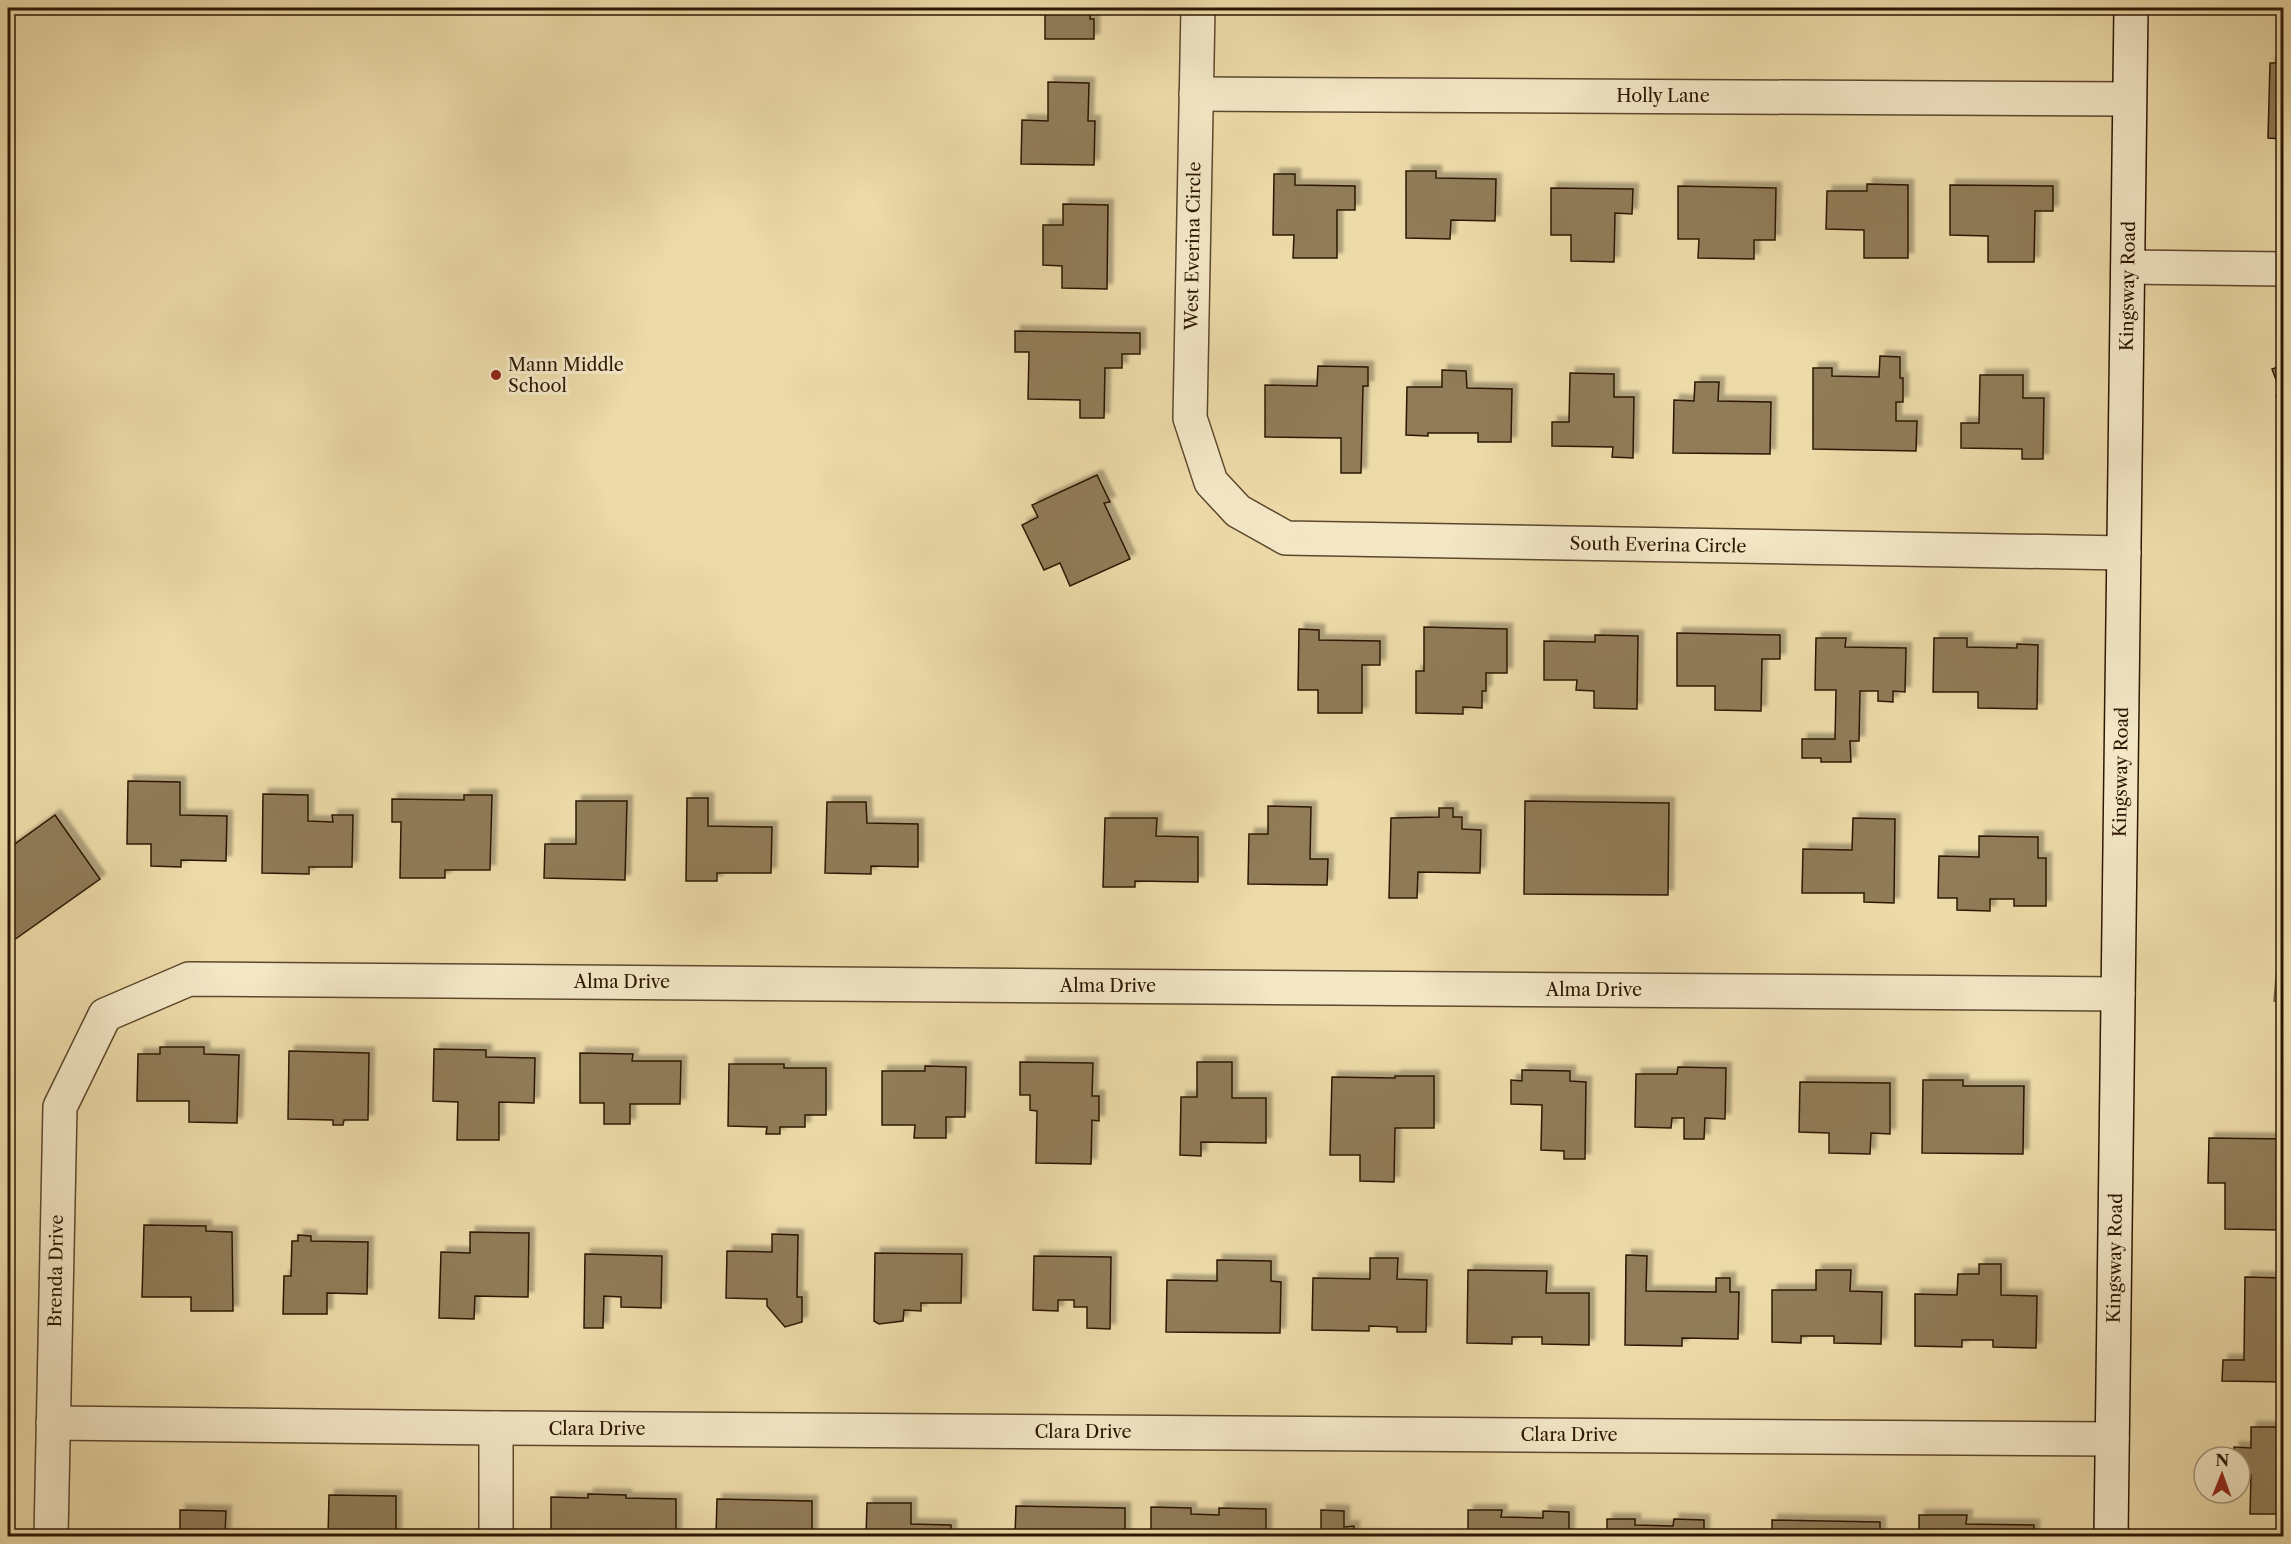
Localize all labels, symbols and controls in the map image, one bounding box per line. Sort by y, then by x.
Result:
street label: Holly Lane [1616,85,1710,107]
street label: West Everina Circle [1181,161,1205,332]
street label: Kingsway Road [2116,221,2140,351]
place label: Mann Middle School [508,354,624,397]
marker: Mann Middle School [489,368,503,382]
street label: South Everina Circle [1569,532,1747,558]
street label: Kingsway Road [2109,707,2133,837]
street label: Alma Drive [573,971,670,993]
street label: Alma Drive [1059,975,1156,997]
street label: Alma Drive [1545,979,1642,1001]
street label: Kingsway Road [2103,1193,2127,1323]
street label: Brenda Drive [44,1214,68,1328]
street label: Clara Drive [548,1418,646,1440]
street label: Clara Drive [1034,1421,1132,1443]
street label: Clara Drive [1520,1424,1618,1446]
north arrow [2192,1445,2252,1505]
text: N [2215,1450,2229,1470]

